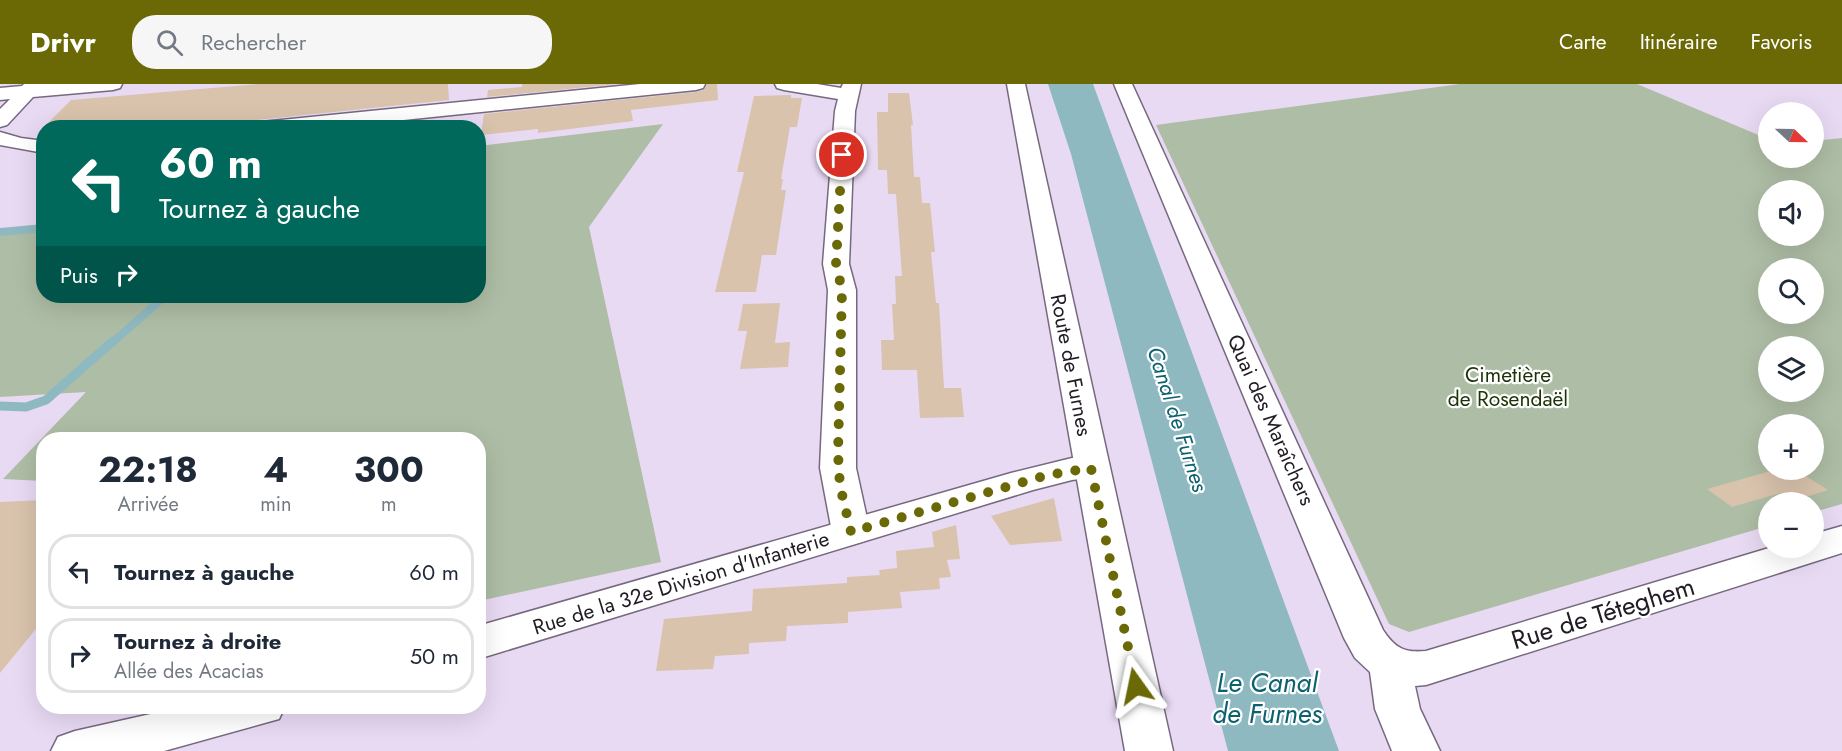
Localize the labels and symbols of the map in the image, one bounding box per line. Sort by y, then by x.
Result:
north arrow [1758,102,1824,168]
pin [816,129,867,180]
street label: Route de Furnes [1043,291,1099,439]
street label: Quai des Maraîchers [1220,330,1322,510]
water label: Canal de Furnes [1139,342,1217,496]
park label: Cimetière de Rosendaël [1448,360,1568,414]
street label: Rue de la 32e Division d'Infanterie [529,524,833,642]
street label: Rue de Téteghem [1507,567,1699,659]
position arrow [1104,654,1168,718]
water label: Le Canal de Furnes [1212,663,1322,733]

